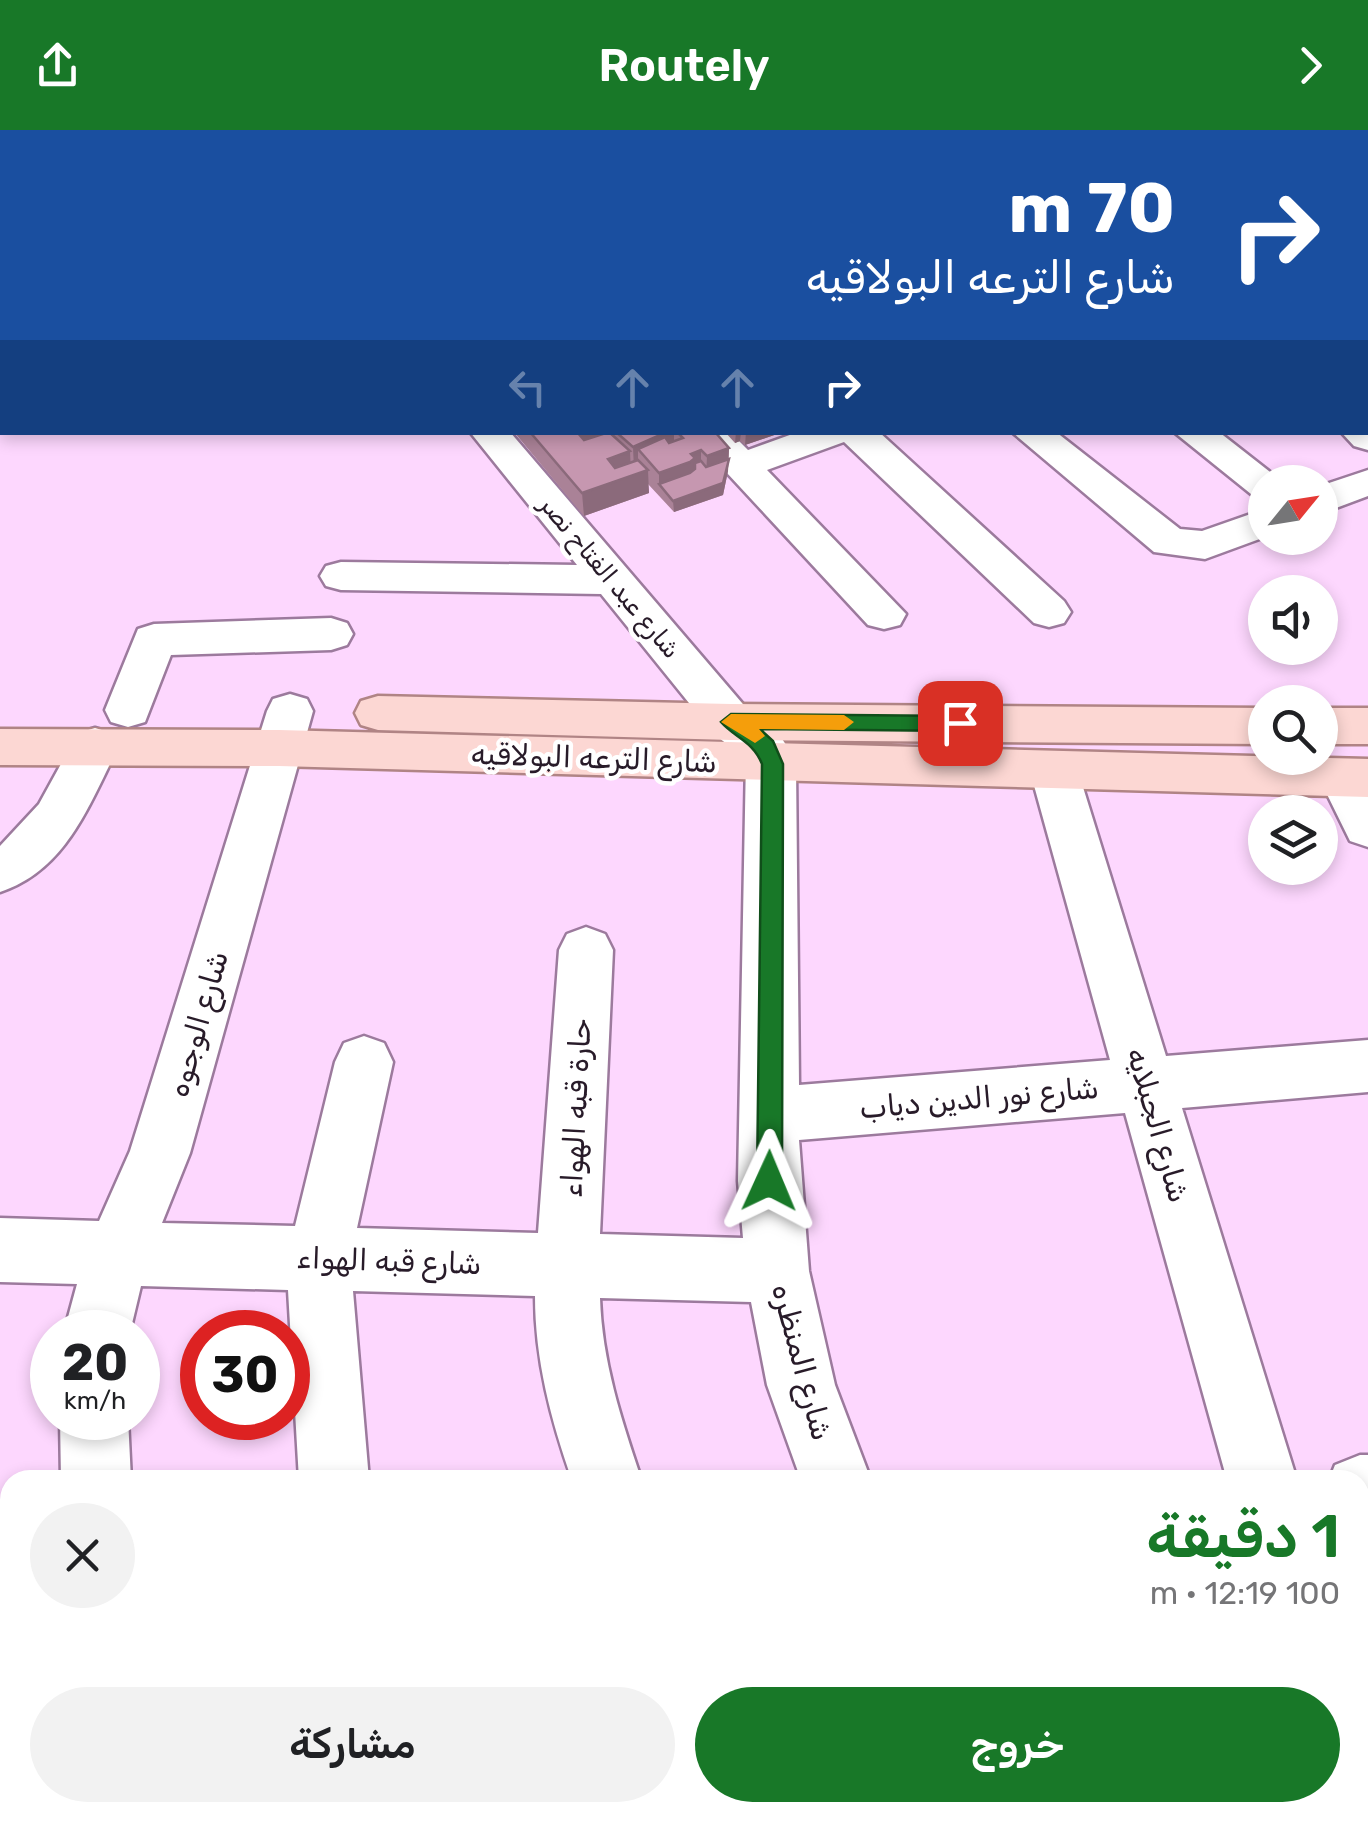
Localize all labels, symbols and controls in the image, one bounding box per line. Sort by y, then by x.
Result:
icon: share [30,38,85,93]
icon: forward [1283,38,1338,93]
text: Routely [598,39,770,92]
text: 70 m [1008,167,1175,250]
icon: right [1210,170,1340,300]
text: شارع الترعه البولاقيه [806,251,1175,304]
icon: left [500,360,555,415]
icon: ahead [605,360,660,415]
icon: ahead [710,360,765,415]
icon: right [815,360,870,415]
north arrow [1248,465,1338,555]
map controls [1248,465,1338,885]
street label: شارع عبد الفتاح نصر [530,488,686,666]
button: sound [1248,575,1338,665]
pin [918,681,1003,766]
button: search [1248,685,1338,775]
icon: arrive [933,696,988,751]
street label: شارع الترعه البولاقيه [470,736,718,782]
button: layers [1248,795,1338,885]
street label: شارع الوجوه [160,947,238,1102]
street label: حارة قبه الهواء [553,1017,599,1199]
street label: شارع الجبلايه [1117,1043,1197,1207]
street label: شارع نور الدين دياب [858,1070,1100,1128]
position arrow [717,1129,821,1233]
street label: شارع قبه الهواء [296,1240,482,1284]
street label: شارع المنظره [762,1280,840,1445]
speed limit sign: 30 [180,1310,310,1440]
text: 20 [62,1333,128,1393]
text: km/h [64,1386,126,1415]
text: 1 دقيقة [1146,1501,1340,1572]
button: close [30,1503,135,1608]
text: 100 m · 12:19 [1150,1574,1340,1612]
button: مشاركة [30,1687,675,1802]
button: خروج [695,1687,1340,1802]

